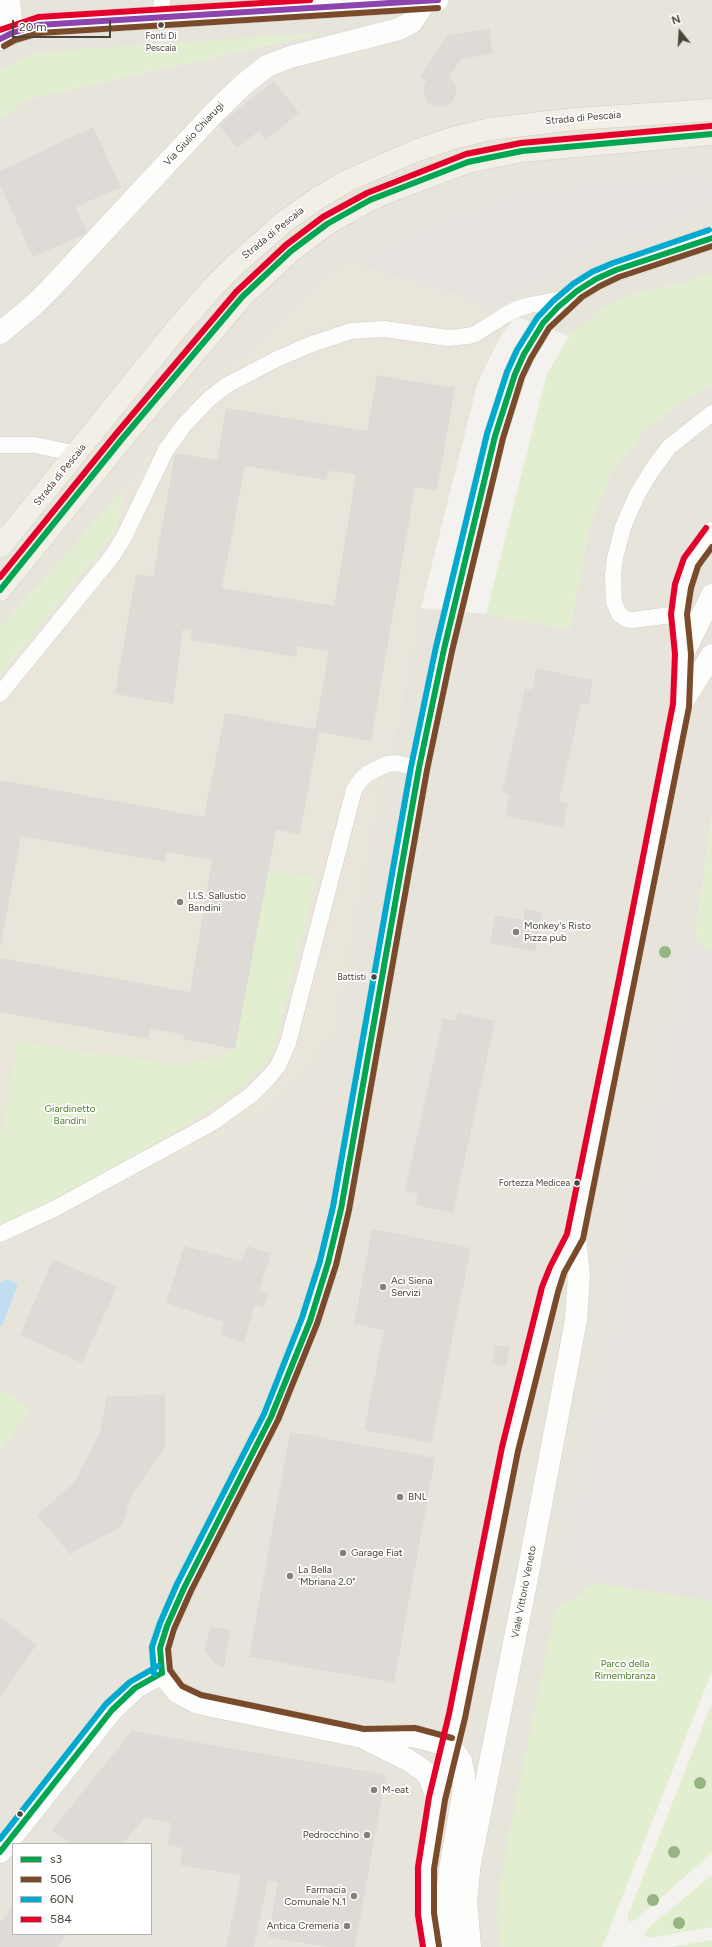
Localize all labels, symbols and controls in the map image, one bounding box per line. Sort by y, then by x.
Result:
scale bar [14,12,113,38]
north arrow [660,12,700,52]
text: N [670,13,682,28]
text: 20 m [19,20,47,34]
marker: Fonti Di Pescaia [156,20,166,30]
place label: Fonti Di Pescaia [145,31,177,52]
street label: Via Giulio Chiarugi [161,100,227,168]
street label: Strada di Pescaia [545,109,621,127]
street label: Strada di Pescaia [240,204,306,262]
street label: Strada di Pescaia [31,442,89,508]
place label: I.I.S. Sallustio Bandini [188,890,246,914]
marker: I.I.S. Sallustio Bandini [175,897,185,907]
place label: Monkey's Risto Pizza pub [524,920,591,944]
marker: Monkey's Risto Pizza pub [511,927,521,937]
place label: Battisti [337,972,366,982]
marker: Battisti [369,972,379,982]
park label: Giardinetto Bandini [45,1103,95,1126]
place label: Fortezza Medicea [499,1178,570,1188]
marker: Fortezza Medicea [572,1178,582,1188]
place label: Aci Siena Servizi [391,1275,433,1298]
marker: Aci Siena Servizi [378,1282,388,1292]
place label: BNL [408,1491,427,1503]
marker: BNL [395,1492,405,1502]
street label: Viale Vittorio Veneto [509,1545,539,1639]
place label: Garage Fiat [351,1547,403,1559]
marker: Garage Fiat [338,1548,348,1558]
place label: La Bella 'Mbriana 2.0" [298,1564,356,1588]
marker: La Bella 'Mbriana 2.0" [285,1571,295,1581]
park label: Parco della Rimembranza [595,1658,655,1682]
place label: M-eat [382,1784,409,1796]
marker: M-eat [369,1785,379,1795]
unlabelled marker [15,1809,25,1819]
place label: Pedrocchino [303,1829,359,1841]
marker: Pedrocchino [362,1830,372,1840]
legend [12,1843,152,1935]
text: s3 [50,1852,62,1866]
text: 506 [50,1872,71,1886]
place label: Farmacia Comunale N.1 [284,1884,346,1908]
marker: Farmacia Comunale N.1 [349,1891,359,1901]
text: 60N [50,1892,74,1906]
text: 584 [50,1912,72,1926]
place label: Antica Cremeria [267,1920,339,1932]
marker: Antica Cremeria [342,1921,352,1931]

